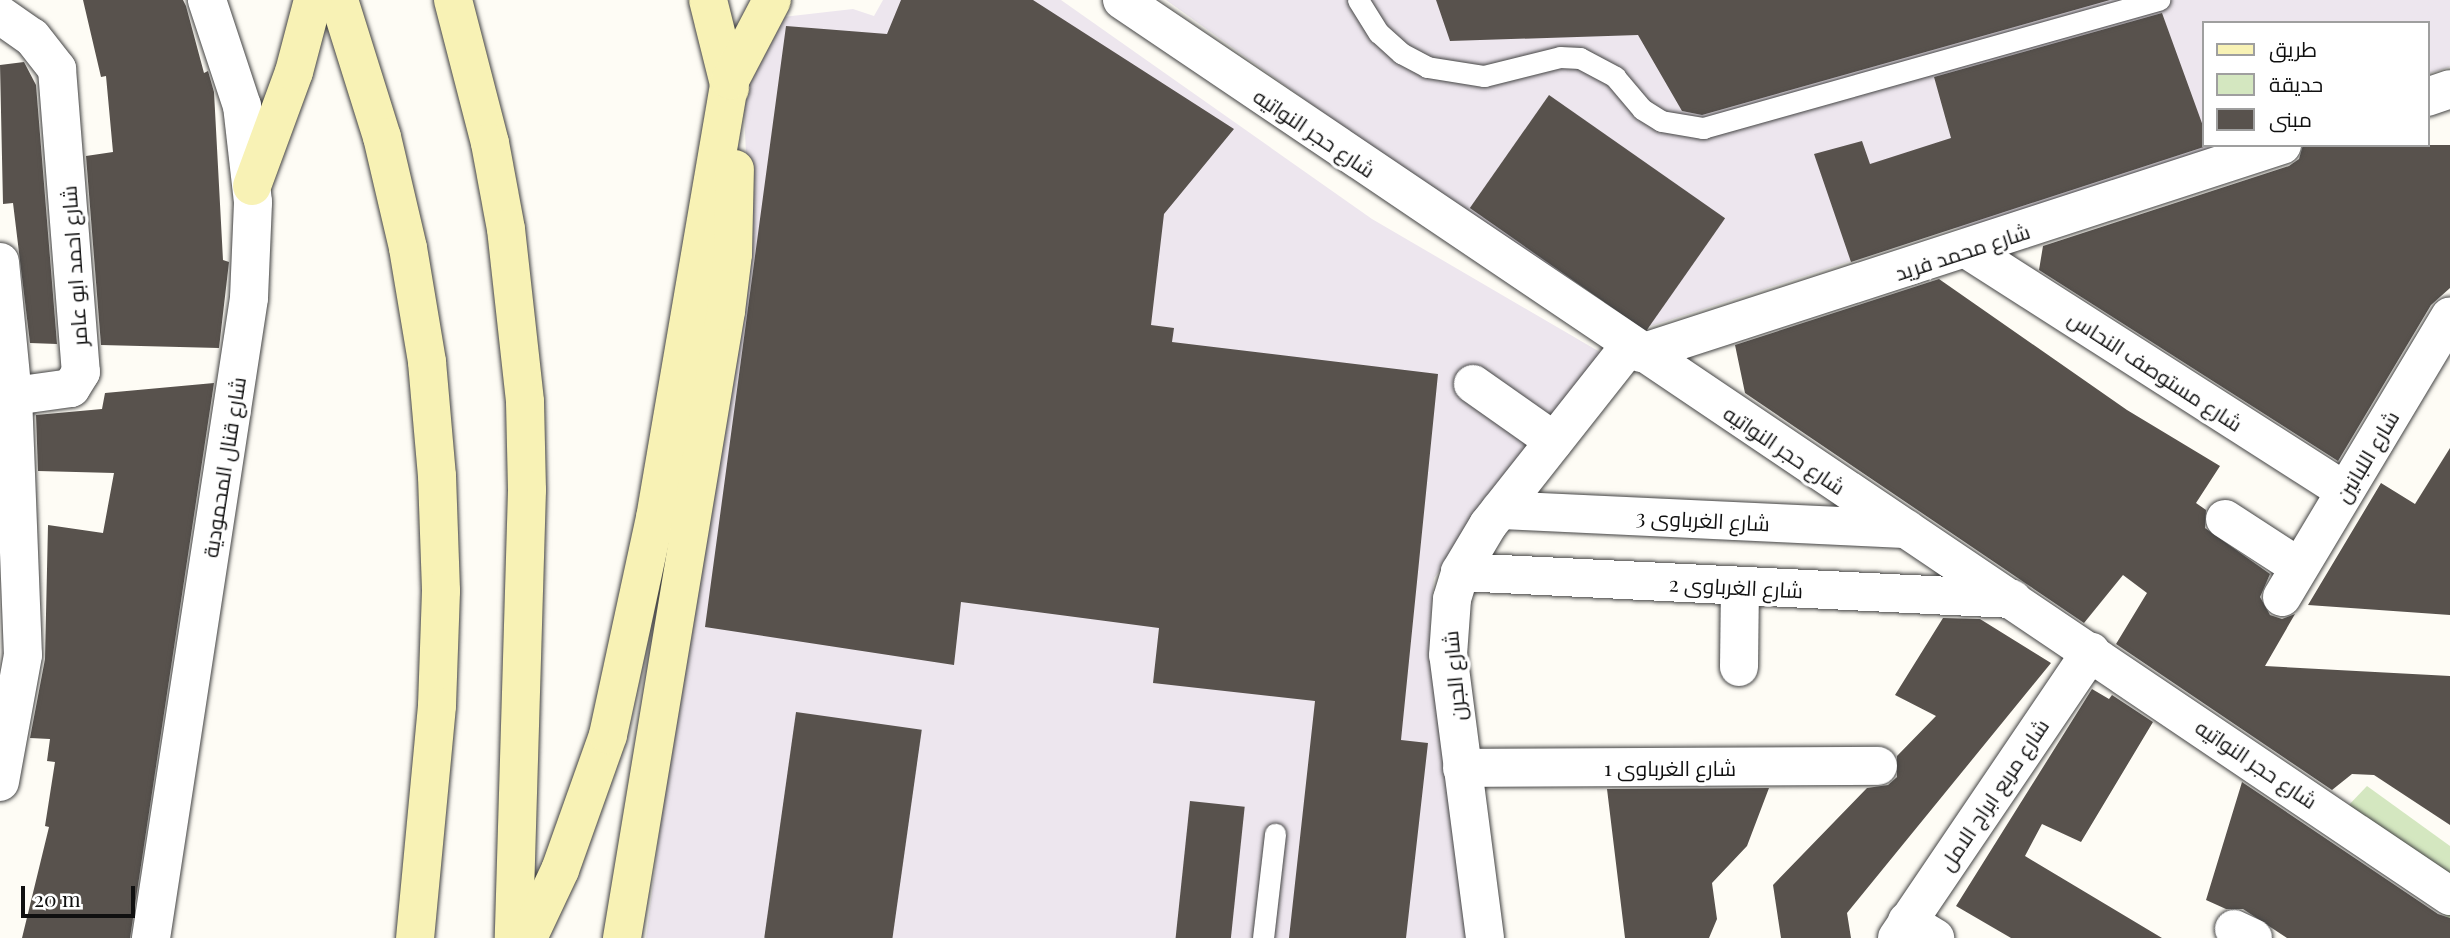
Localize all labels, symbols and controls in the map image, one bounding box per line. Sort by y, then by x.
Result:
legend [2202,21,2429,147]
text: طريق [2269,34,2317,62]
text: حديقة [2269,69,2323,97]
street label: شارع حجر النواتيه [1249,82,1381,182]
text: مبنى [2269,104,2312,132]
street label: شارع احمد ابو عامر [55,185,91,347]
street label: شارع محمد فريد [1891,217,2033,285]
street label: شارع مستوصف النحاس [2064,304,2248,436]
street label: شارع قنال المحمودية [196,375,250,559]
street label: شارع حجر النواتيه [1719,399,1851,499]
street label: شارع اللبانين [2329,406,2403,506]
street label: شارع الغرباوى 3 [1636,503,1770,535]
street label: شارع الغرباوى 2 [1668,570,1804,602]
street label: شارع الجرن [1437,630,1469,722]
street label: شارع مربع ابراج الامل [1933,713,2053,875]
street label: شارع حجر النواتيه [2191,713,2323,813]
street label: شارع الغرباوى 1 [1604,754,1736,780]
scale bar [24,872,138,916]
text: 20 m [34,884,81,912]

